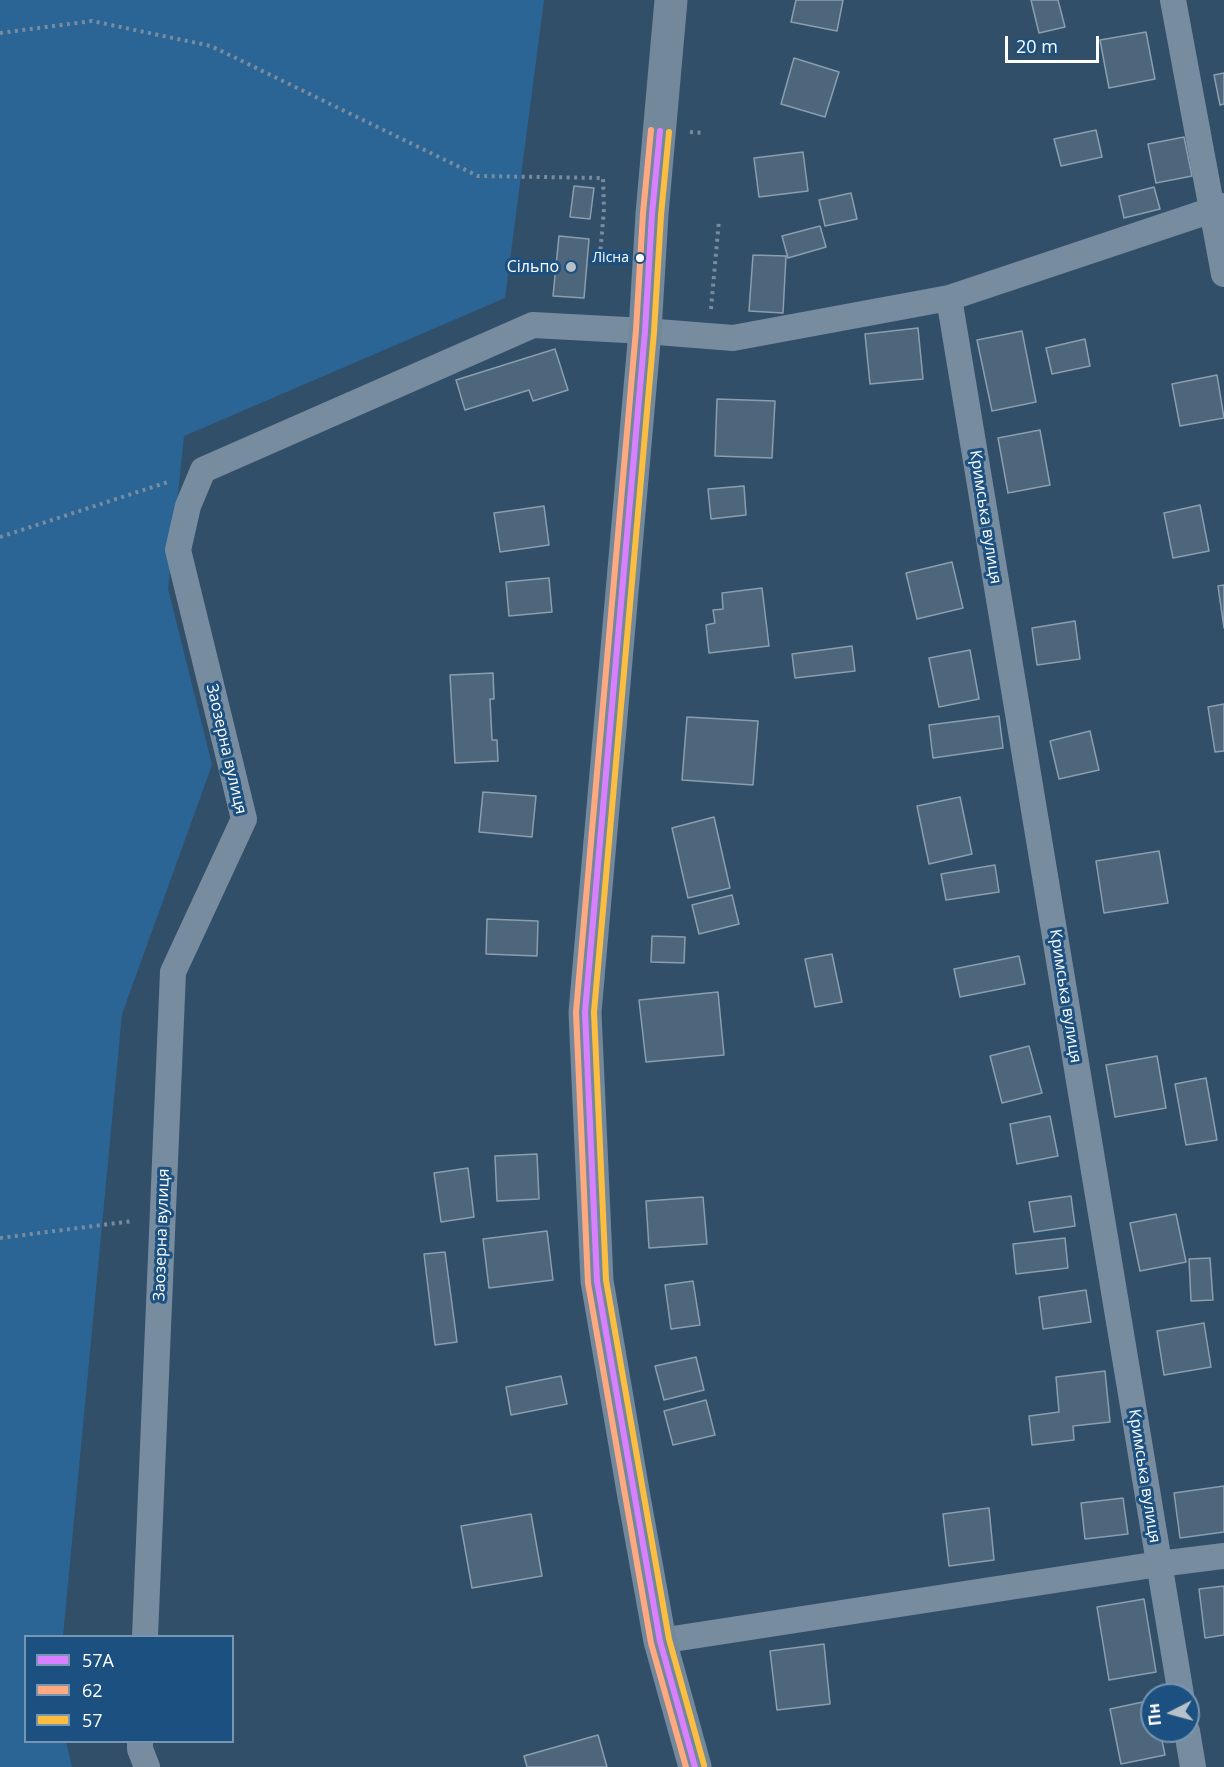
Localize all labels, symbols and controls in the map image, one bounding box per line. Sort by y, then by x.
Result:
scale bar [1008,24,1102,62]
text: 20 m [1016,34,1058,58]
place label: Лісна [592,250,629,266]
marker: Лісна [634,252,646,264]
place label: Сільпо [507,257,559,277]
marker: Сільпо [564,260,578,274]
street label: Кримська вулиця [965,449,1005,585]
street label: Заозерна вулиця [202,682,250,816]
street label: Кримська вулиця [1045,928,1085,1064]
street label: Заозерна вулиця [150,1168,174,1302]
street label: Кримська вулиця [1124,1408,1164,1544]
legend [24,1635,234,1743]
text: 57А [82,1648,114,1672]
text: 62 [82,1678,103,1702]
north arrow [1140,1683,1200,1743]
text: Пн [1142,1702,1166,1727]
text: 57 [82,1708,103,1732]

